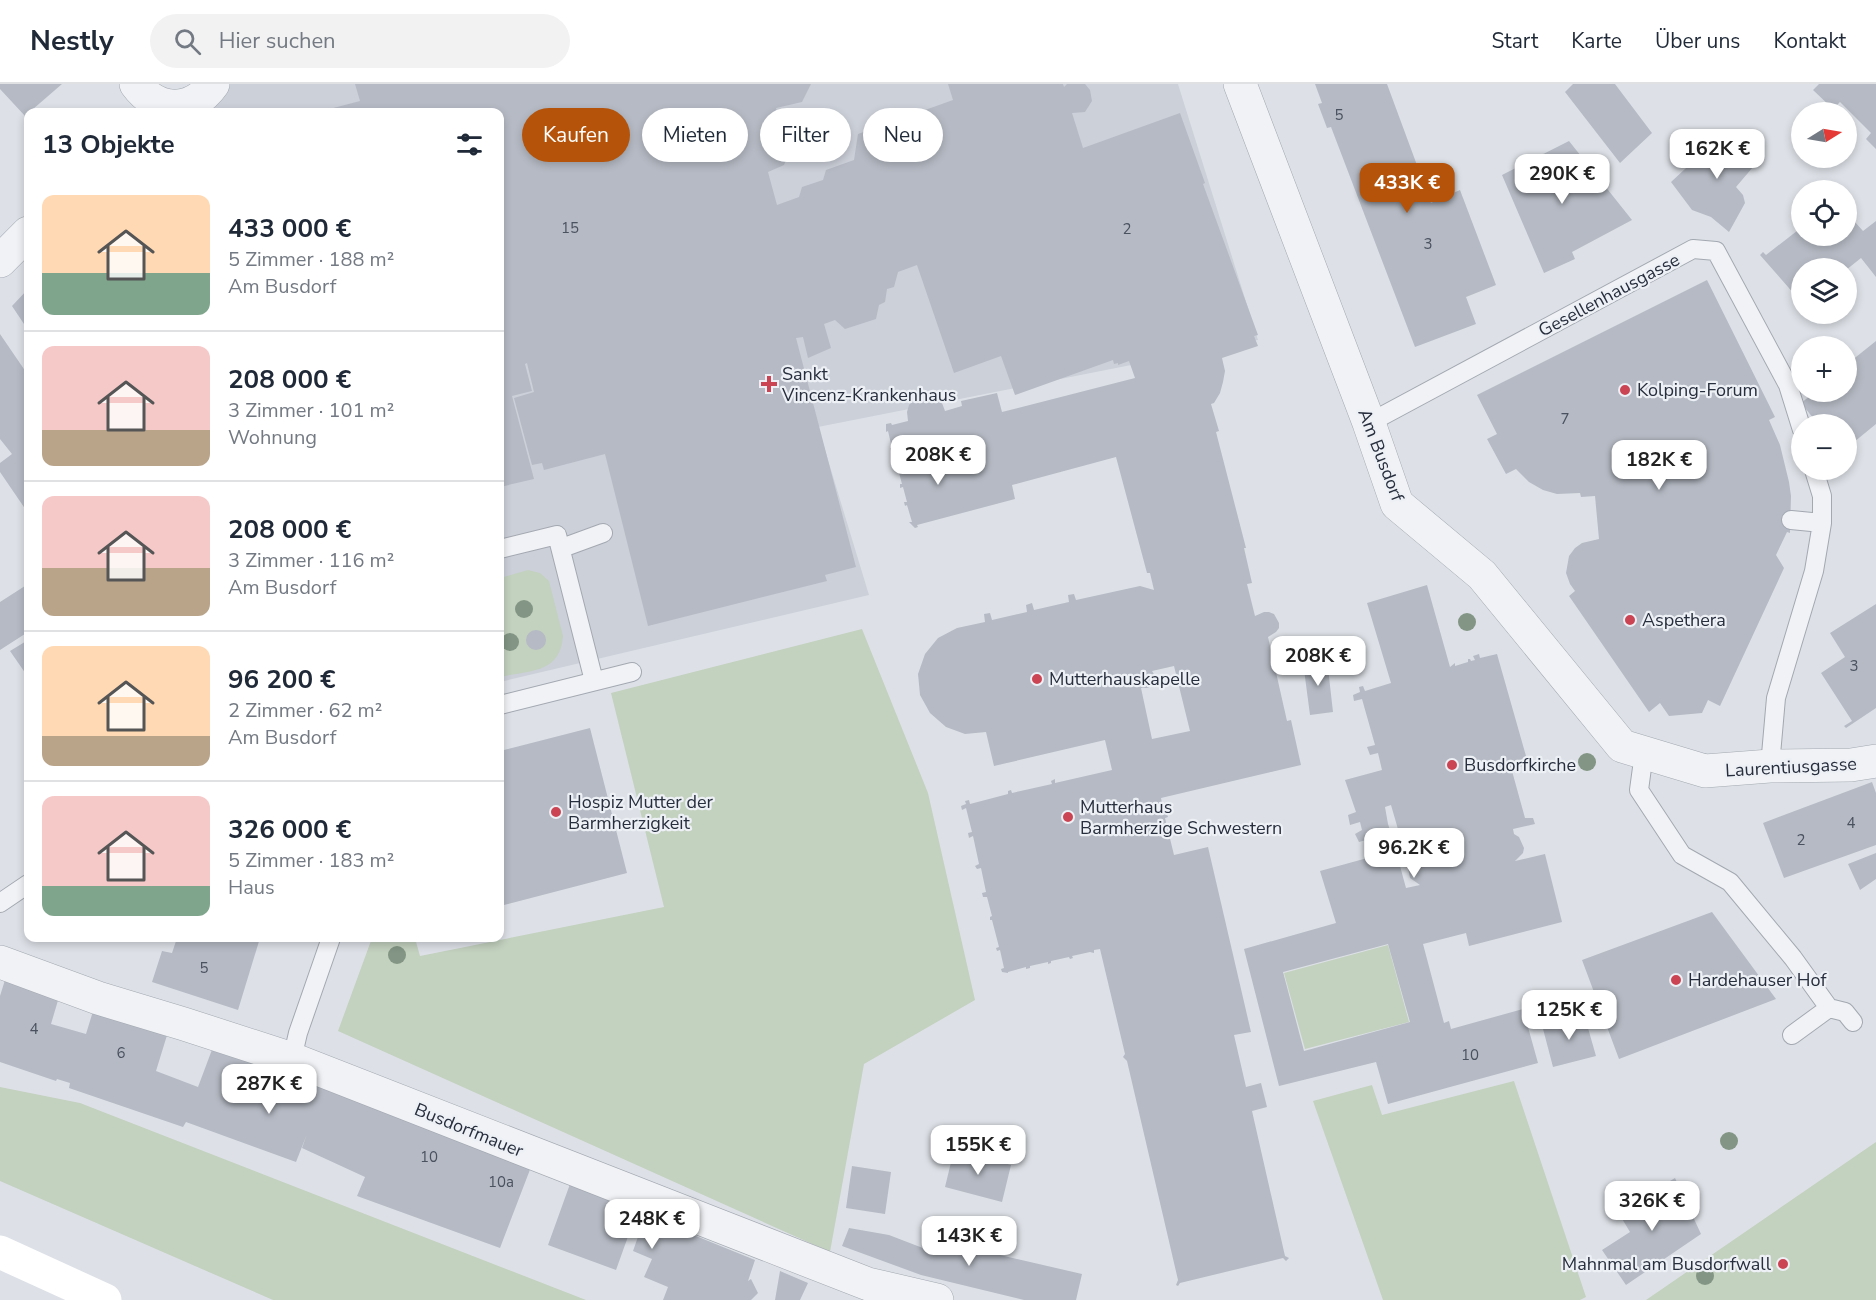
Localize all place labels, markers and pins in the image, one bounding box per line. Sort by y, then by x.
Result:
pin: 162K € [1668,129,1766,180]
pin: 290K € [1513,154,1611,205]
pin: 433K € [1358,163,1456,214]
place label: Sankt Vincenz-Krankenhaus [781,362,956,407]
marker: Sankt Vincenz-Krankenhaus [760,375,778,393]
place label: Kolping-Forum [1637,378,1758,402]
marker: Kolping-Forum [1618,383,1632,397]
pin: 208K € [889,435,987,486]
pin: 182K € [1610,440,1708,491]
place label: Aspethera [1642,608,1726,632]
marker: Aspethera [1623,613,1637,627]
pin: 208K € [1269,636,1367,687]
place label: Mutterhauskapelle [1049,667,1200,691]
marker: Mutterhauskapelle [1030,672,1044,686]
place label: Busdorfkirche [1464,753,1576,777]
marker: Busdorfkirche [1445,758,1459,772]
place label: Hospiz Mutter der Barmherzigkeit [568,790,713,835]
place label: Mutterhaus Barmherzige Schwestern [1080,795,1282,840]
marker: Hospiz Mutter der Barmherzigkeit [549,805,563,819]
marker: Mutterhaus Barmherzige Schwestern [1061,810,1075,824]
pin: 96.2K € [1359,828,1469,879]
place label: Hardehauser Hof [1688,968,1827,992]
marker: Hardehauser Hof [1669,973,1683,987]
pin: 125K € [1520,990,1618,1041]
pin: 287K € [220,1064,318,1115]
pin: 155K € [929,1125,1027,1176]
pin: 326K € [1603,1181,1701,1232]
pin: 248K € [603,1199,701,1250]
pin: 143K € [920,1216,1018,1267]
place label: Mahnmal am Busdorfwall [1562,1252,1772,1276]
marker: Mahnmal am Busdorfwall [1776,1257,1790,1271]

